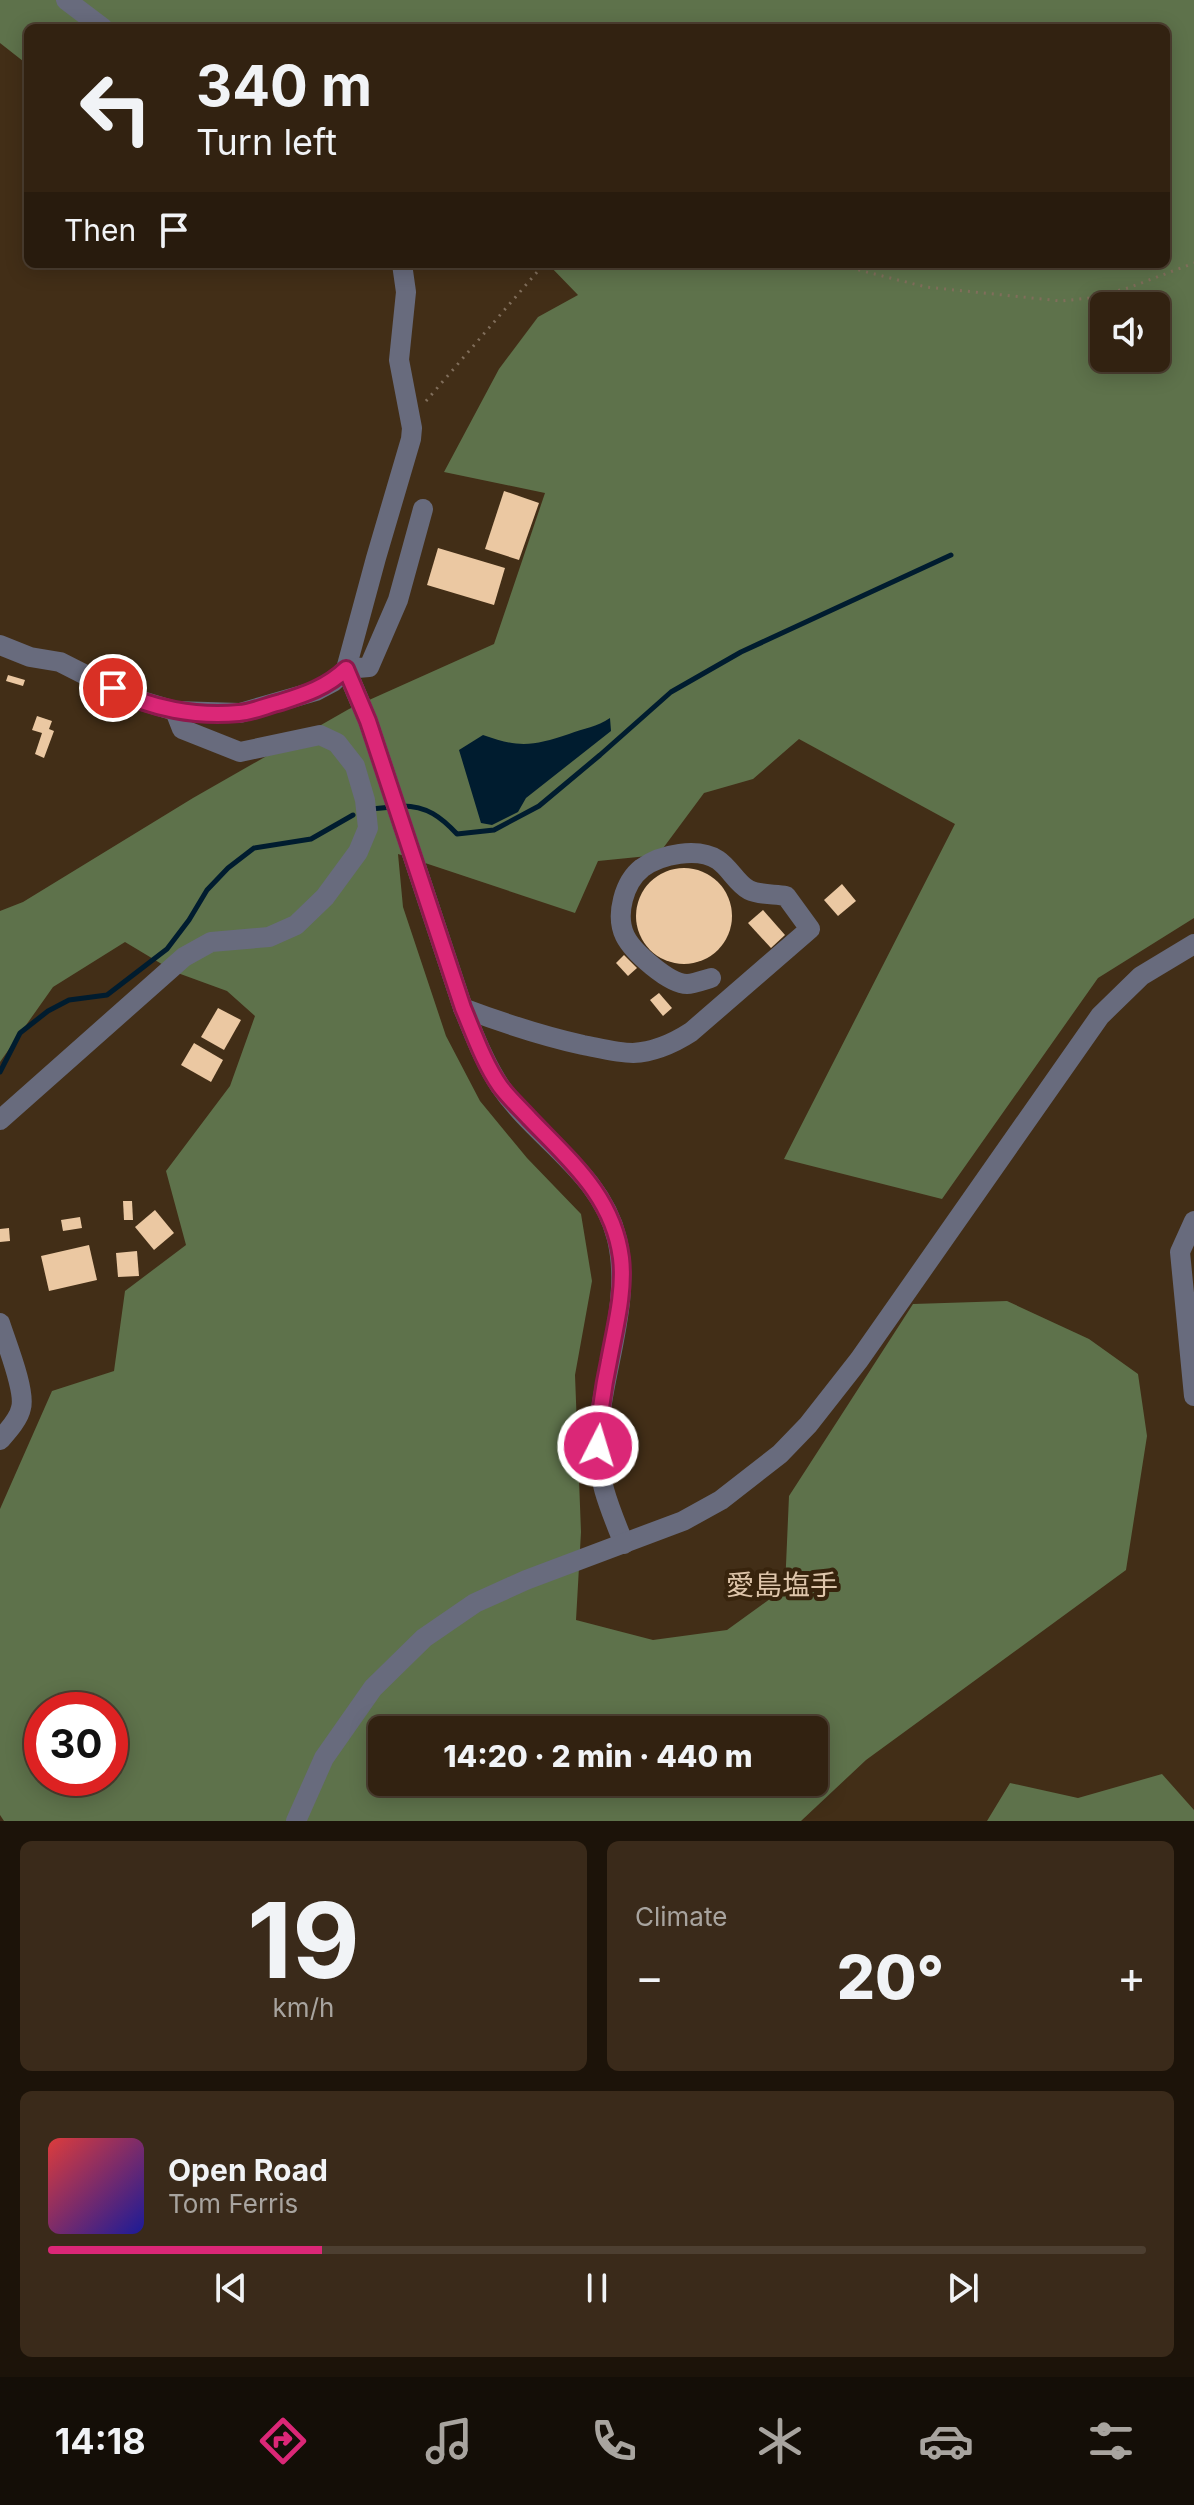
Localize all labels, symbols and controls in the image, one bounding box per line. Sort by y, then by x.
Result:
text: 340 m [196,52,372,120]
icon: left [64,56,168,160]
text: Turn left [196,120,337,164]
icon: arrive [152,208,196,252]
text: Then [64,212,136,248]
map controls [1090,292,1170,372]
button: sound [1090,292,1170,372]
pin [79,654,147,722]
icon: arrive [91,666,135,710]
position arrow [556,1404,640,1488]
district label: 愛島塩手 [726,1568,838,1602]
speed limit sign: 30 [24,1692,128,1796]
text: 14:20 · 2 min · 440 m [443,1738,753,1774]
text: 19 [247,1877,360,2003]
text: Climate [635,1901,727,1932]
text: 20° [837,1941,944,2013]
text: − [635,1950,664,2004]
text: + [1117,1950,1146,2004]
text: km/h [273,1992,334,2023]
text: Open Road [168,2152,328,2188]
text: Tom Ferris [168,2188,298,2219]
icon: previous [209,2266,253,2310]
icon: pause [575,2266,619,2310]
icon: next [941,2266,985,2310]
icon: directions [255,2413,311,2469]
icon: music [421,2413,477,2469]
icon: phone [586,2413,642,2469]
icon: climate [752,2413,808,2469]
icon: car [918,2413,974,2469]
icon: filters [1083,2413,1139,2469]
text: 14:18 [55,2419,146,2463]

